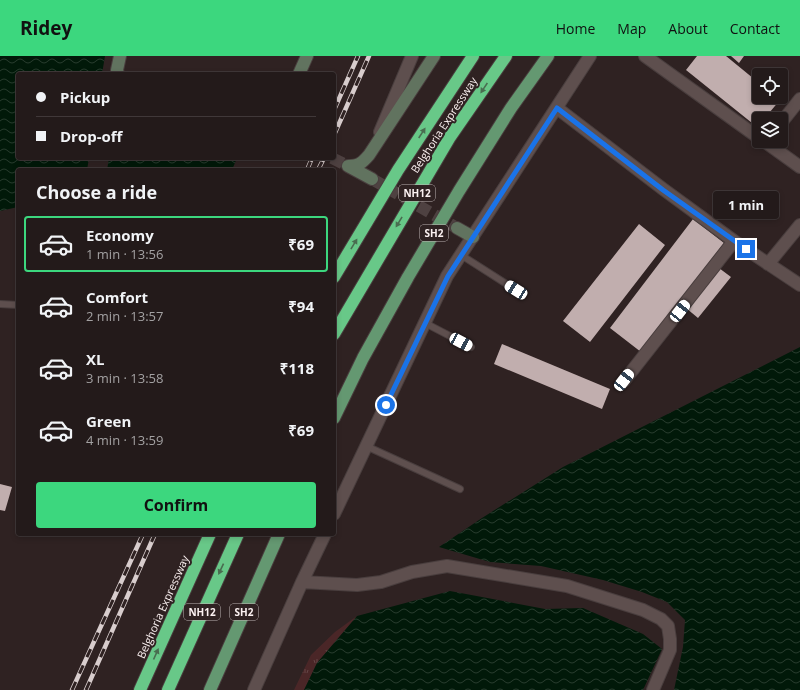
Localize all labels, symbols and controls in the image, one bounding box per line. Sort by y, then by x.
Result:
text: Ridey [20,15,72,41]
text: Home [556,19,595,38]
text: Map [617,19,646,38]
text: About [668,19,708,38]
text: Contact [730,19,780,38]
map controls [752,68,788,148]
button: locate [752,68,788,104]
street label: Belghoria Expressway [407,73,481,176]
one-way arrow [480,83,488,93]
text: Pickup [60,87,110,107]
button: layers [752,112,788,148]
text: Drop-off [60,126,122,146]
one-way arrow [418,127,425,139]
text: Choose a ride [36,180,157,204]
road number: NH12 [399,185,435,201]
callout: 1 min [713,191,779,219]
text: 1 min [728,196,764,214]
one-way arrow [396,216,403,228]
text: Economy [86,225,154,245]
road number: SH2 [420,225,448,241]
icon: car [38,226,74,262]
text: ₹69 [288,234,314,254]
one-way arrow [350,238,357,250]
route end [737,240,755,258]
text: 1 min · 13:56 [86,245,163,263]
car [503,279,529,301]
text: Comfort [86,287,148,307]
icon: car [38,288,74,324]
text: ₹94 [288,296,314,316]
car [668,298,692,324]
text: 2 min · 13:57 [86,307,163,325]
car [448,331,474,353]
text: XL [86,349,104,369]
icon: car [38,350,74,386]
text: ₹118 [280,358,314,378]
car [612,367,636,393]
text: 3 min · 13:58 [86,369,163,387]
route start [377,396,395,414]
text: Green [86,411,131,431]
icon: car [38,412,74,448]
text: ₹69 [288,420,314,440]
text: 4 min · 13:59 [86,431,163,449]
button: Confirm [36,482,316,528]
street label: Belghoria Expressway [133,552,192,661]
one-way arrow [218,564,224,575]
road number: NH12 [184,604,220,620]
road number: SH2 [230,604,258,620]
one-way arrow [153,649,159,660]

